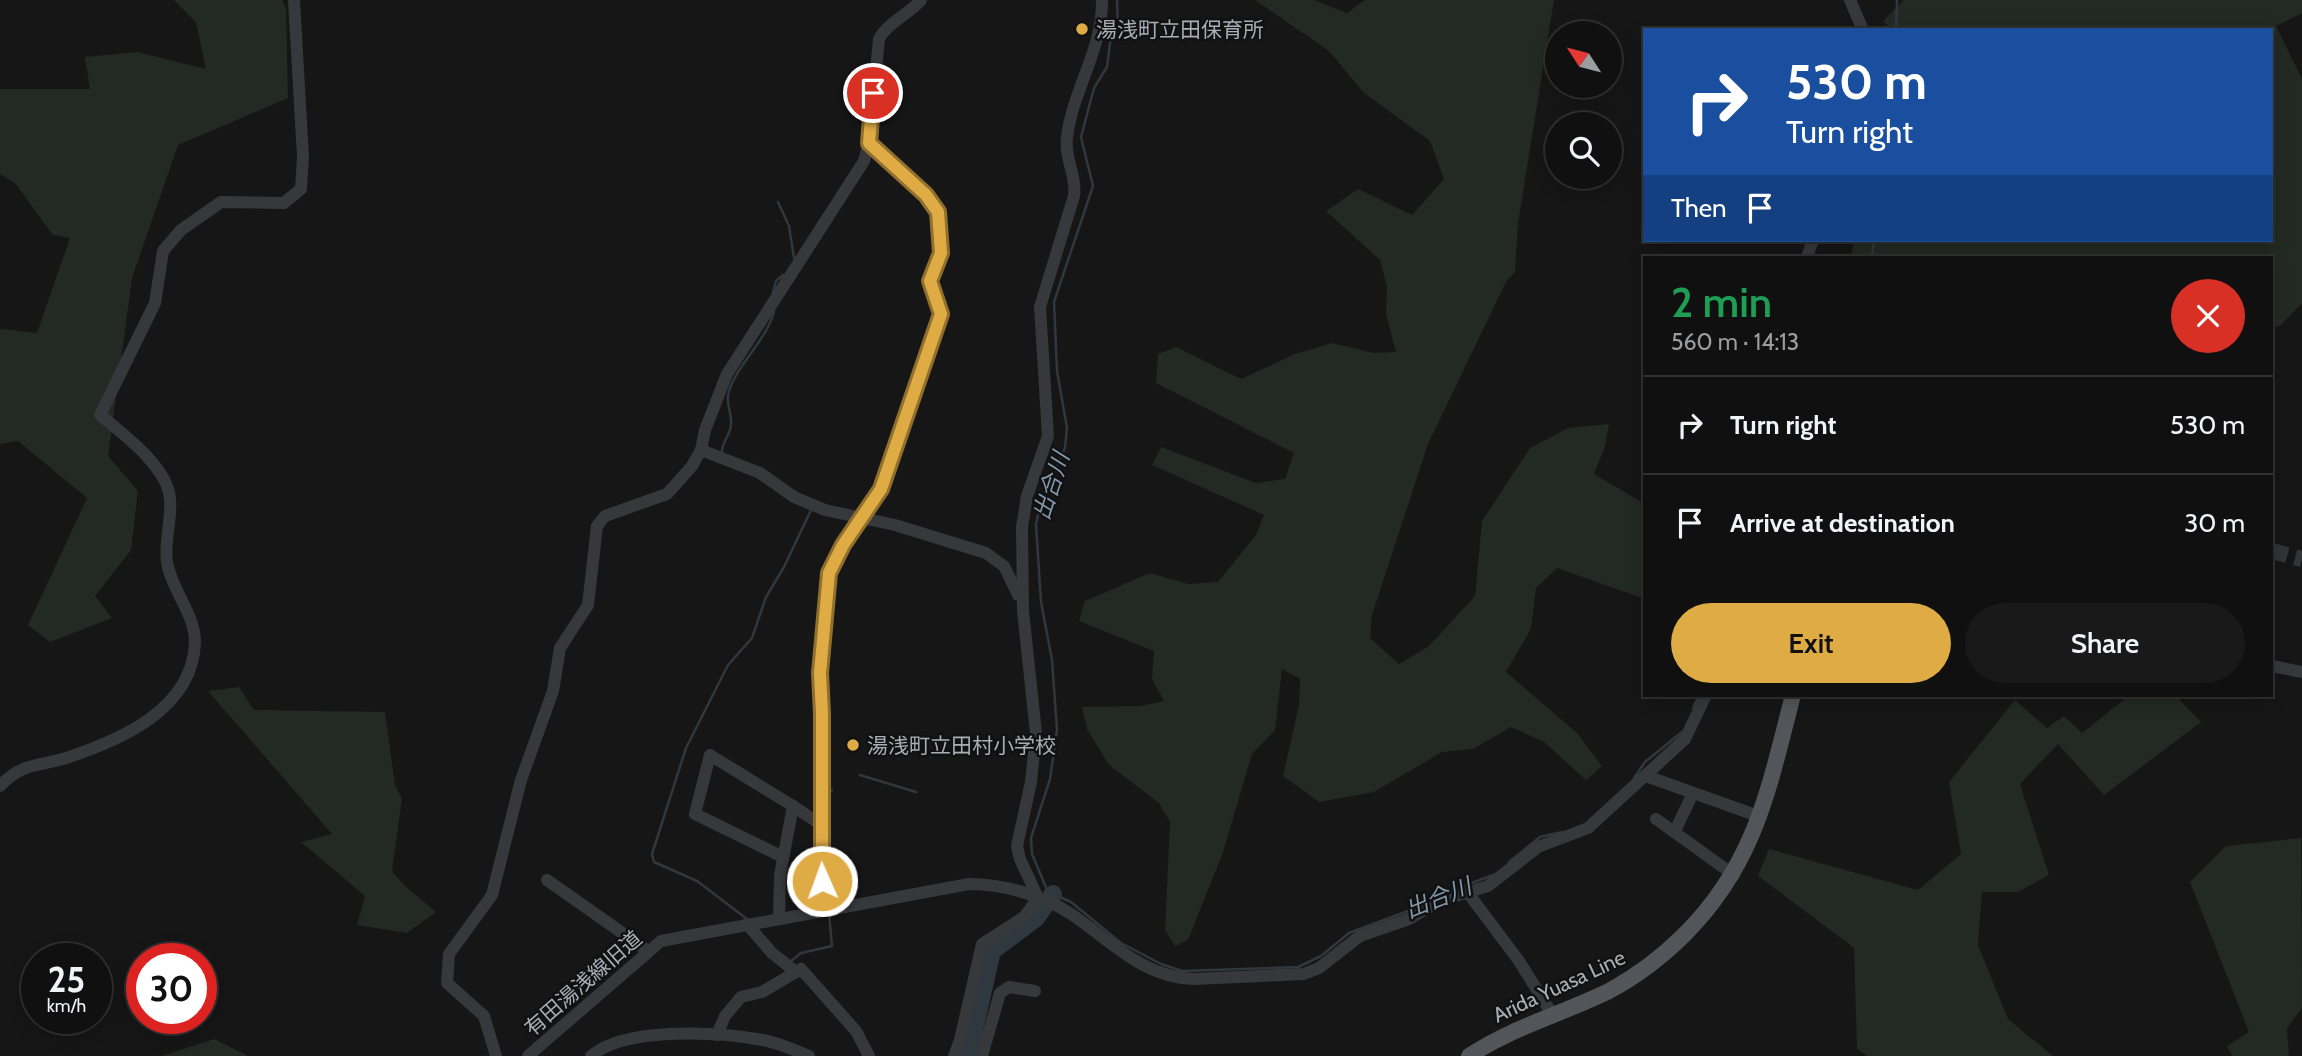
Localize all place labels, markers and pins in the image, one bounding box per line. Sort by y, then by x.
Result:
place label: 湯浅町立田保育所 [1096,17,1264,42]
marker: 湯浅町立田保育所 [1074,21,1090,37]
pin [843,63,903,123]
place label: 湯浅町立田村小学校 [867,733,1056,758]
marker: 湯浅町立田村小学校 [845,737,861,753]

